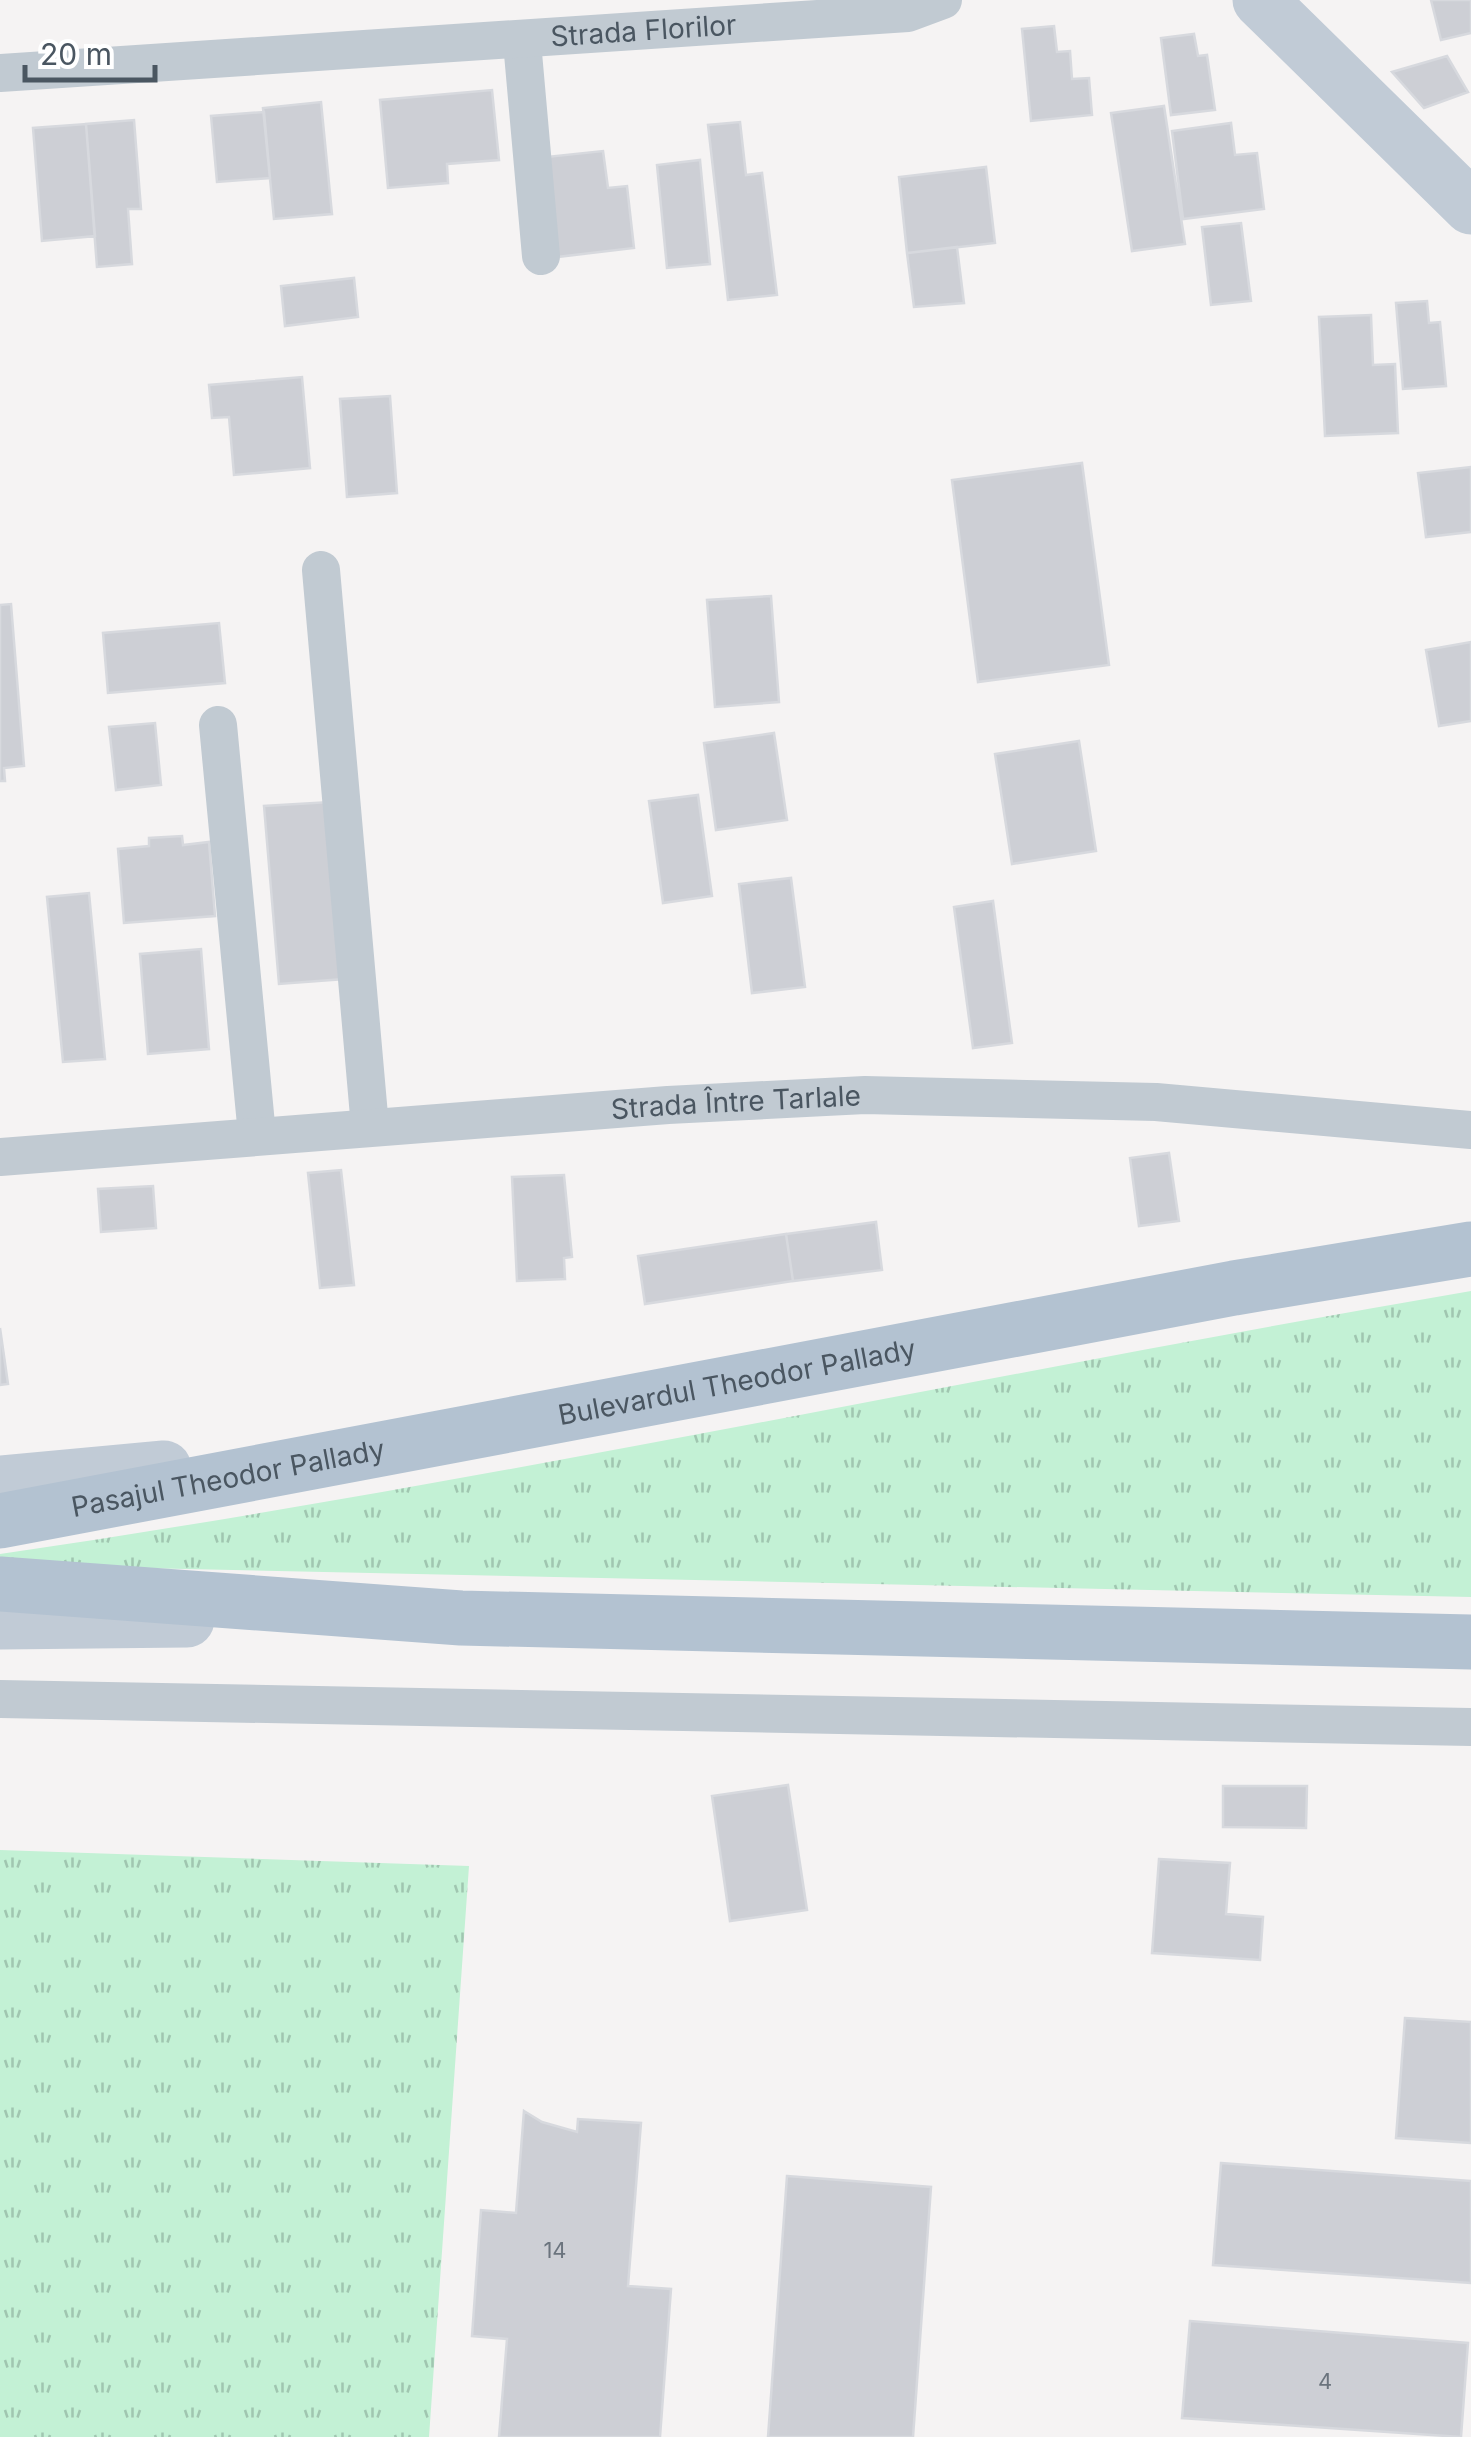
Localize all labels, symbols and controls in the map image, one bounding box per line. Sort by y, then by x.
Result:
street label: Strada Florilor [550,7,738,54]
scale bar [25,20,155,82]
text: 20 m [40,36,112,72]
street label: Strada Între Tarlale [610,1078,862,1126]
street label: Bulevardul Theodor Pallady [555,1331,919,1432]
street label: Pasajul Theodor Pallady [68,1432,387,1524]
house number: 14 [543,2237,567,2263]
house number: 4 [1318,2368,1332,2394]

